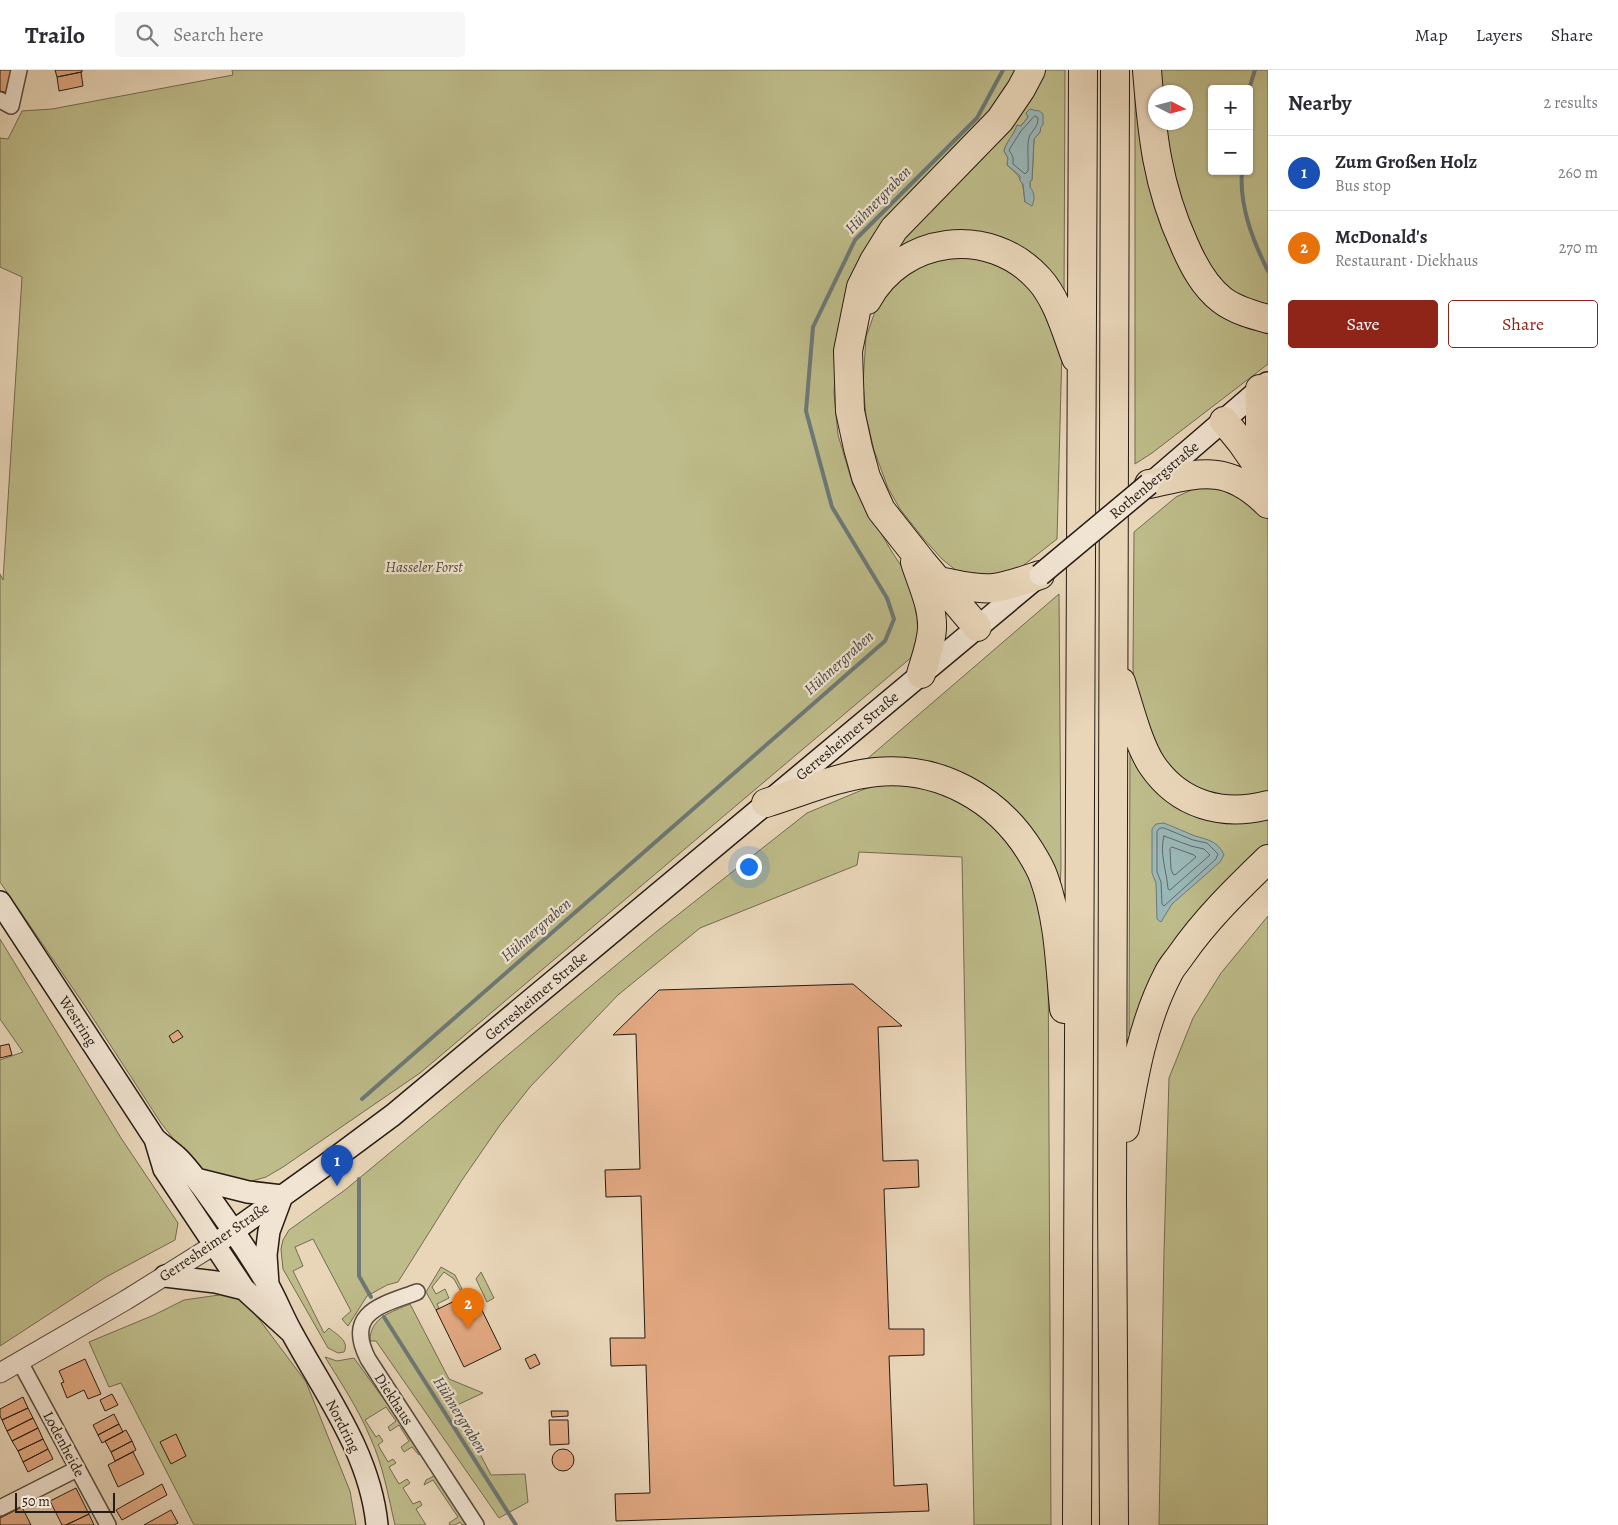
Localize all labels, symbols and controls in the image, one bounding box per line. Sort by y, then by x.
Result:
search box [115,12,465,57]
text: Trailo [25,19,85,51]
icon: search [133,21,161,49]
text: Search here [173,22,264,48]
text: Map [1415,23,1448,47]
text: Layers [1476,23,1523,47]
text: Share [1551,23,1593,47]
north arrow [1148,85,1193,130]
map controls [1208,85,1253,175]
button: + [1208,85,1253,130]
text: Nearby [1288,89,1351,117]
text: 2 results [1543,92,1598,114]
button: − [1208,130,1253,175]
text: Zum Großen Holz [1335,149,1477,175]
water label: Hühnergraben [840,161,916,239]
text: 1 [1301,162,1307,184]
text: 260 m [1558,162,1598,184]
text: Bus stop [1335,175,1391,197]
text: McDonald's [1335,224,1427,250]
text: 2 [1300,237,1308,259]
text: 270 m [1559,237,1598,259]
text: Restaurant · Diekhaus [1335,250,1478,272]
button: Save [1288,300,1438,348]
button: Share [1448,300,1598,348]
street label: Rothenbergstraße [1105,437,1203,523]
park label: Hasseler Forst [385,557,463,577]
water label: Hühnergraben [799,626,879,700]
street label: Gerresheimer Straße [791,687,903,785]
your location [736,854,762,880]
water label: Hühnergraben [496,893,576,967]
street label: Gerresheimer Straße [480,947,592,1045]
street label: Westring [54,991,102,1050]
pin: 1 [321,1145,353,1186]
street label: Gerresheimer Straße [155,1198,273,1286]
pin: 2 [452,1288,484,1329]
street label: Diekhaus [370,1369,418,1429]
water label: Hühnergraben [428,1372,492,1458]
street label: Nordring [321,1396,365,1457]
street label: Lodenheide [38,1408,90,1481]
scale bar [15,1490,115,1513]
text: 50 m [22,1492,50,1511]

